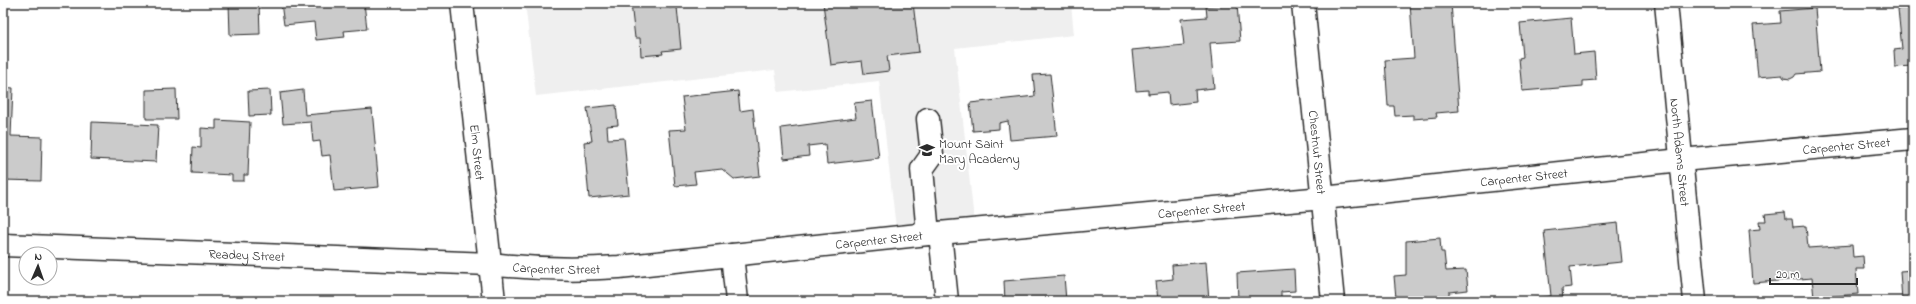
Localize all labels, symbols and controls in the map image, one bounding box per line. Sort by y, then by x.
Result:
street label: North Adams Street [1664,98,1694,208]
street label: Chestnut Street [1303,109,1330,196]
street label: Elm Street [464,123,489,182]
street label: Carpenter Street [1802,133,1892,160]
place label: Mount Saint Mary Academy [939,135,1020,170]
school or university icon: Mount Saint Mary Academy [918,141,936,159]
street label: Carpenter Street [1479,164,1569,192]
street label: Carpenter Street [1157,197,1247,224]
street label: Carpenter Street [834,227,924,255]
street label: Readey Street [208,245,286,267]
north arrow [18,246,58,286]
text: N [34,249,42,265]
street label: Carpenter Street [512,258,601,280]
scale bar [1770,260,1857,286]
text: 20 m [1776,266,1799,284]

